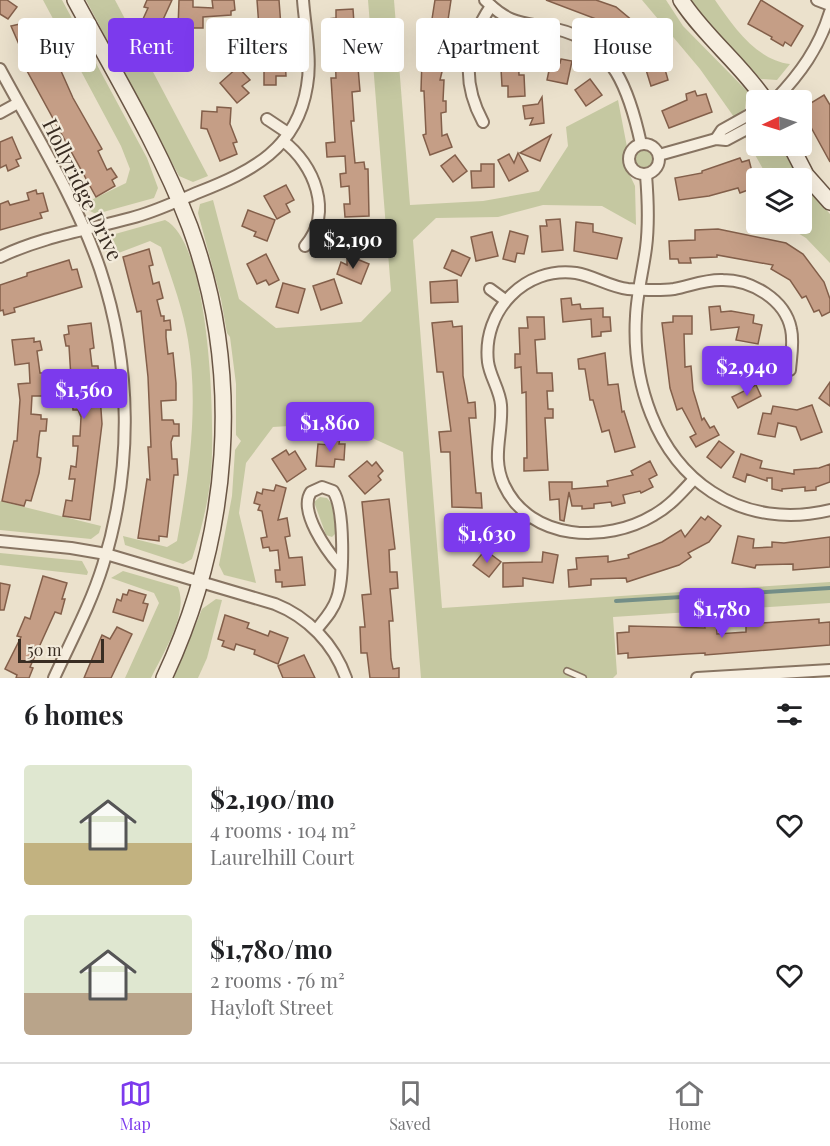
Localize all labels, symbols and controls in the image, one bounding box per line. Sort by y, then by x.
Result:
chip: Buy [18,18,96,72]
chip: Rent [108,18,194,72]
chip: Filters [206,18,309,72]
chip: New [321,18,404,72]
chip: Apartment [416,18,560,72]
chip: House [572,18,673,72]
north arrow [746,90,812,156]
map controls [746,90,812,234]
street label: Hollyridge Drive [37,113,130,265]
button: layers [746,168,812,234]
pin: $2,190 [304,219,402,270]
text: $2,190 [324,225,382,252]
pin: $2,940 [698,346,796,397]
text: $2,940 [716,352,778,379]
pin: $1,560 [35,369,133,420]
text: $1,560 [55,375,113,402]
pin: $1,860 [281,402,379,453]
text: $1,860 [300,408,360,435]
pin: $1,630 [438,513,536,564]
text: $1,630 [458,519,516,546]
pin: $1,780 [673,588,771,639]
text: $1,780 [693,594,751,621]
scale bar [18,636,104,664]
text: 50 m [27,639,61,660]
text: 6 homes [24,697,123,732]
icon: filters [773,698,806,731]
text: $2,190/mo [210,781,334,816]
icon: home [72,789,144,861]
icon: heart [773,809,806,842]
text: 4 rooms · 104 m² [210,816,356,843]
text: Laurelhill Court [210,843,354,870]
text: $1,780/mo [210,931,332,966]
icon: home [72,939,144,1011]
icon: heart [773,959,806,992]
text: 2 rooms · 76 m² [210,966,345,993]
text: Hayloft Street [210,993,333,1020]
tab: Map [119,1077,152,1134]
tab: Saved [389,1077,431,1134]
tab: Home [668,1077,711,1134]

